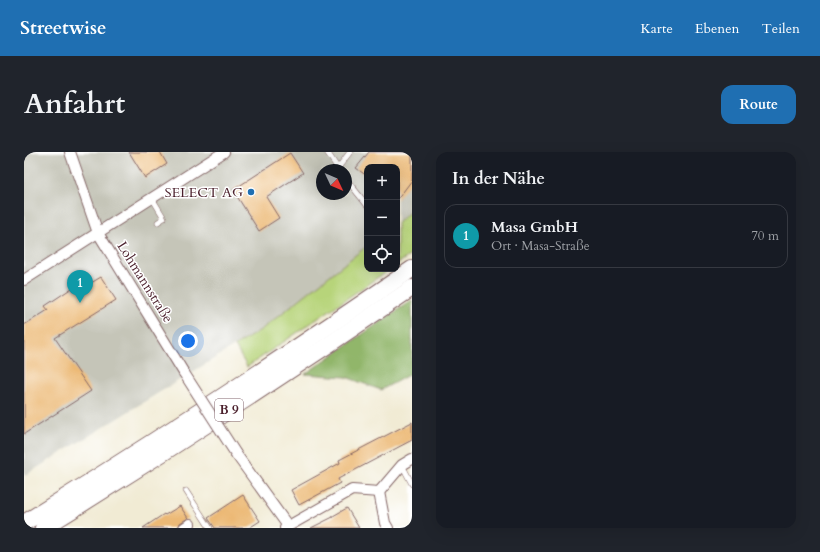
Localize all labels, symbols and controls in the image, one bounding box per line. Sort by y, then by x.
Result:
text: Streetwise [20,15,107,41]
text: Karte [640,19,673,38]
text: Ebenen [695,19,740,38]
text: Teilen [762,19,800,38]
text: Anfahrt [24,85,125,123]
button: Route [721,85,796,124]
north arrow [316,164,352,200]
map controls [364,164,400,272]
button: + [364,164,400,200]
text: In der Nähe [452,167,545,190]
place label: SELECT AG [164,183,243,202]
marker: SELECT AG [246,187,256,197]
button: − [364,200,400,236]
text: Masa GmbH [491,217,578,237]
text: 1 [463,227,469,245]
text: 70 m [751,227,779,245]
button: locate [364,236,400,272]
text: Ort · Masa-Straße [491,237,590,255]
street label: Lohmannstraße [112,238,178,326]
pin: 1 [67,270,93,303]
your location [178,331,198,351]
road number: B 9 [215,399,243,421]

